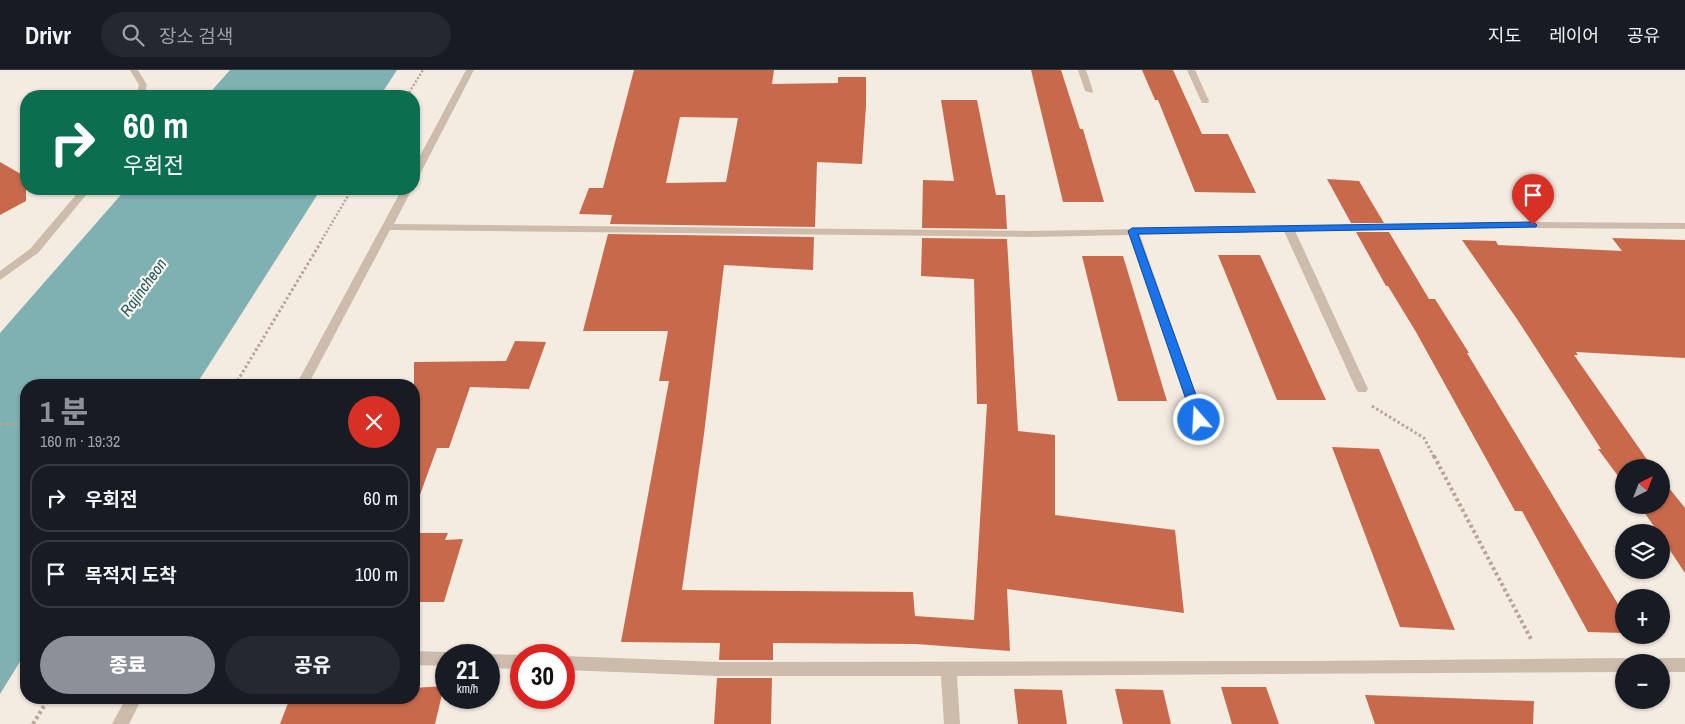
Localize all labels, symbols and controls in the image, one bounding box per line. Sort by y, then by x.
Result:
search box [101,12,451,57]
text: Drivr [25,19,71,51]
icon: search [119,21,147,49]
text: 장소 검색 [159,23,233,49]
text: 지도 [1488,23,1521,48]
text: 레이어 [1549,23,1599,48]
text: 공유 [1627,23,1660,48]
text: 60 m [123,102,188,149]
icon: right [40,110,105,175]
text: 우회전 [123,150,184,180]
pin [1512,174,1554,225]
icon: arrive [1519,181,1547,209]
water label: Rajincheon [115,254,171,320]
text: 1 분 [40,391,88,431]
position arrow [1172,393,1224,445]
button: close [348,396,400,448]
text: 160 m · 19:32 [40,430,120,452]
north arrow [1615,459,1670,514]
map controls [1615,459,1670,709]
icon: right [42,484,70,512]
text: 60 m [363,485,398,511]
text: 우회전 [85,486,137,512]
button: layers [1615,524,1670,579]
icon: arrive [42,560,70,588]
text: 100 m [355,561,398,587]
text: 목적지 도착 [85,562,177,588]
button: + [1615,589,1670,644]
button: 종료 [40,636,215,694]
button: 공유 [225,636,400,694]
speed limit sign: 30 [510,644,575,709]
text: 21 [456,653,479,687]
button: − [1615,654,1670,709]
text: km/h [457,681,478,697]

